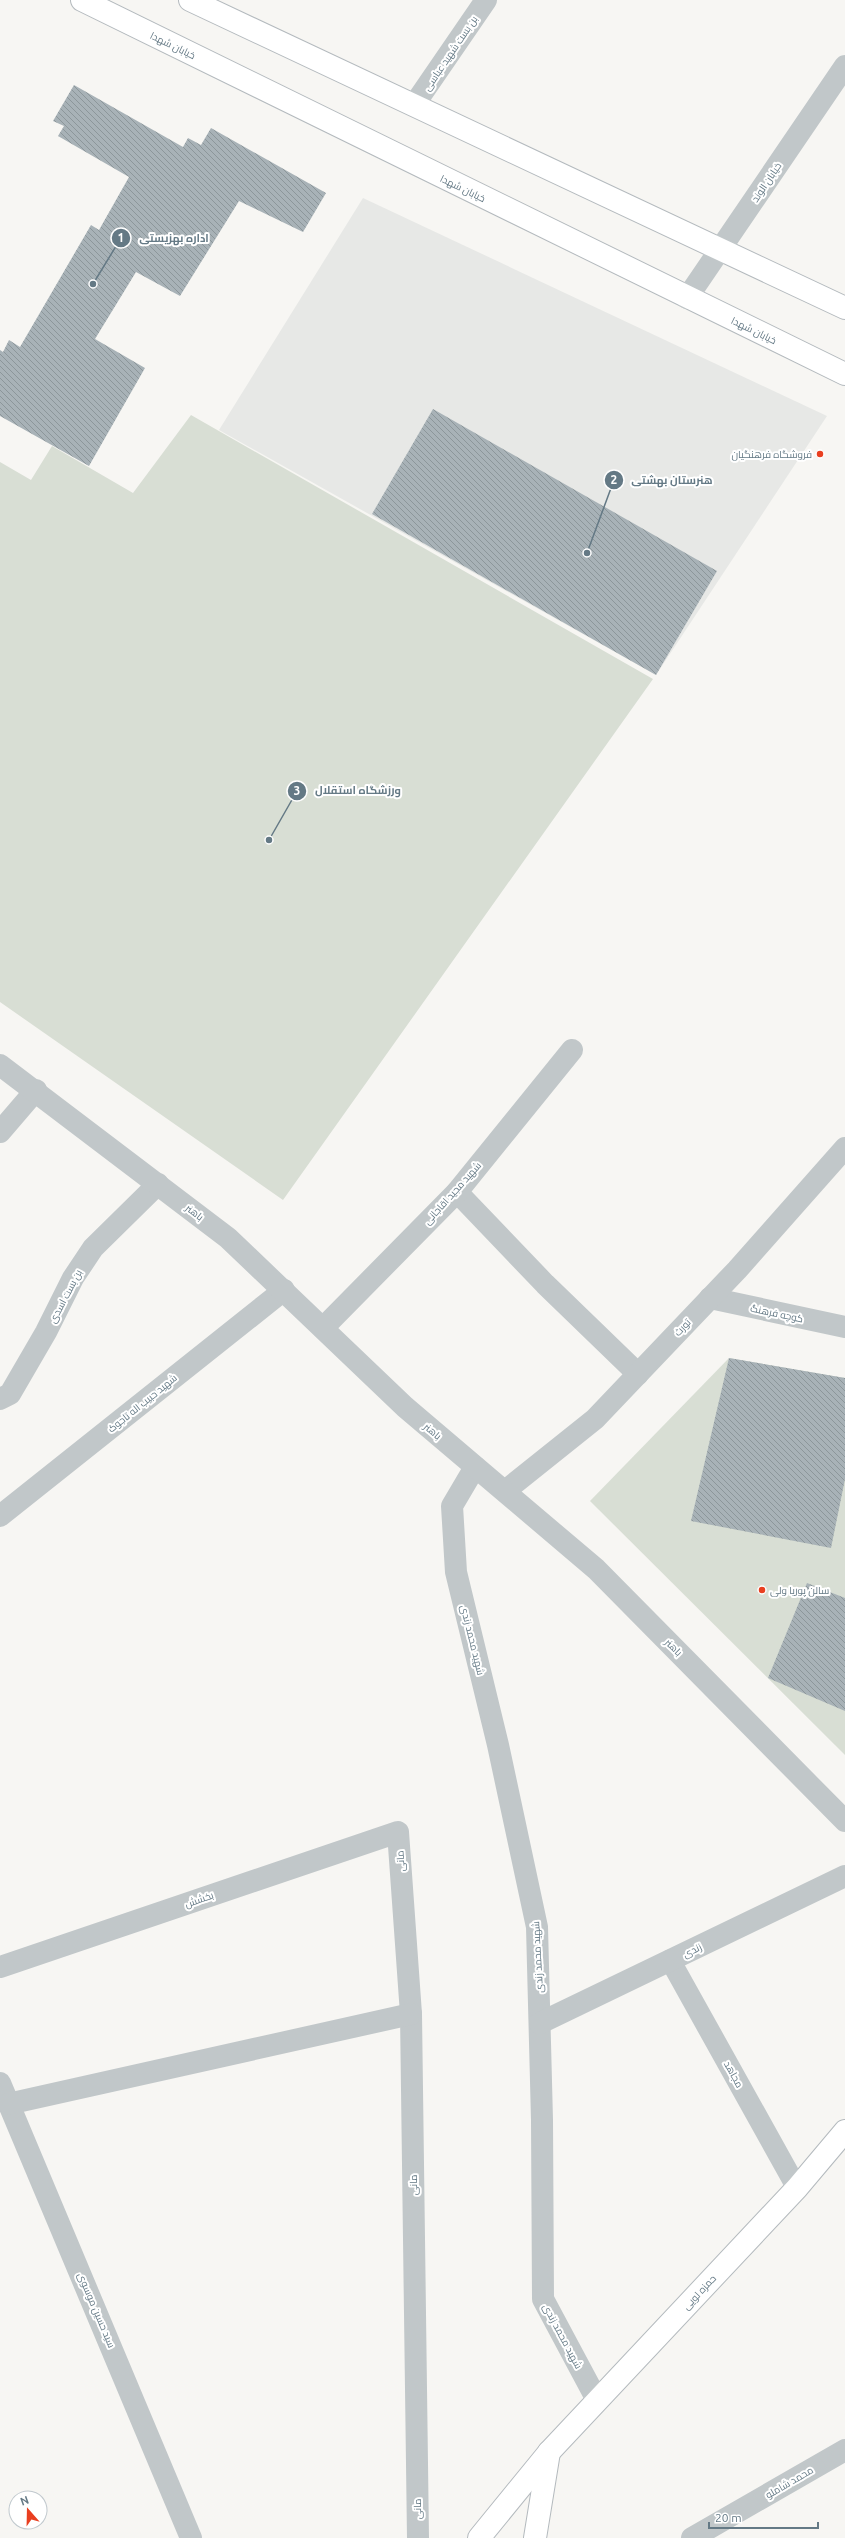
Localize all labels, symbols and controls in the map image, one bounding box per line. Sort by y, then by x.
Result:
street label: بن بست شهید عباسی [421,14,480,93]
street label: خیابان شهدا [148,30,197,62]
street label: خیابان الوند [749,160,784,205]
street label: خیابان شهدا [438,173,487,205]
callout: اداره بهزیستی [111,227,217,250]
text: 1 [118,231,124,244]
text: اداره بهزیستی [139,232,209,246]
street label: خیابان شهدا [729,315,778,347]
place label: فروشگاه فرهنگیان [731,449,812,461]
marker: فروشگاه فرهنگیان [815,449,825,459]
callout: هنرستان بهشتی [604,468,721,491]
text: 2 [611,473,618,486]
text: هنرستان بهشتی [631,474,713,488]
callout: ورزشگاه استقلال [287,779,409,802]
text: 3 [294,784,300,797]
text: ورزشگاه استقلال [315,784,401,798]
street label: شهید مجید اقاجانی [421,1160,484,1227]
street label: باهنر [183,1201,206,1223]
street label: بن بست اسدی [47,1268,85,1325]
street label: کوچه فرهنگ [749,1303,804,1325]
street label: تورث [672,1316,693,1338]
street label: شهید حبیب اله تاجوک [106,1372,180,1435]
street label: باهنر [421,1420,444,1442]
marker: سالن پوریا ولی [757,1585,767,1595]
place label: سالن پوریا ولی [770,1585,829,1597]
street label: شهید محمد زندی [458,1604,487,1677]
street label: باهنر [662,1636,684,1658]
street label: مانی [394,1850,408,1872]
street label: بخشش [183,1889,215,1910]
street label: شهید محمد زندی [530,1921,546,1993]
street label: زندی [681,1941,704,1961]
street label: مجاهد [722,2059,745,2089]
street label: مانی [408,2174,420,2196]
street label: سید حسین موسوی [75,2271,117,2350]
street label: حمزه لویی [681,2273,719,2313]
street label: شهید محمد زندی [540,2302,584,2371]
street label: محمد شاملو [763,2464,815,2501]
north arrow [8,2490,48,2530]
text: N [19,2494,30,2508]
street label: مانی [412,2498,424,2520]
scale bar [709,2504,818,2530]
text: 20 m [715,2511,742,2524]

